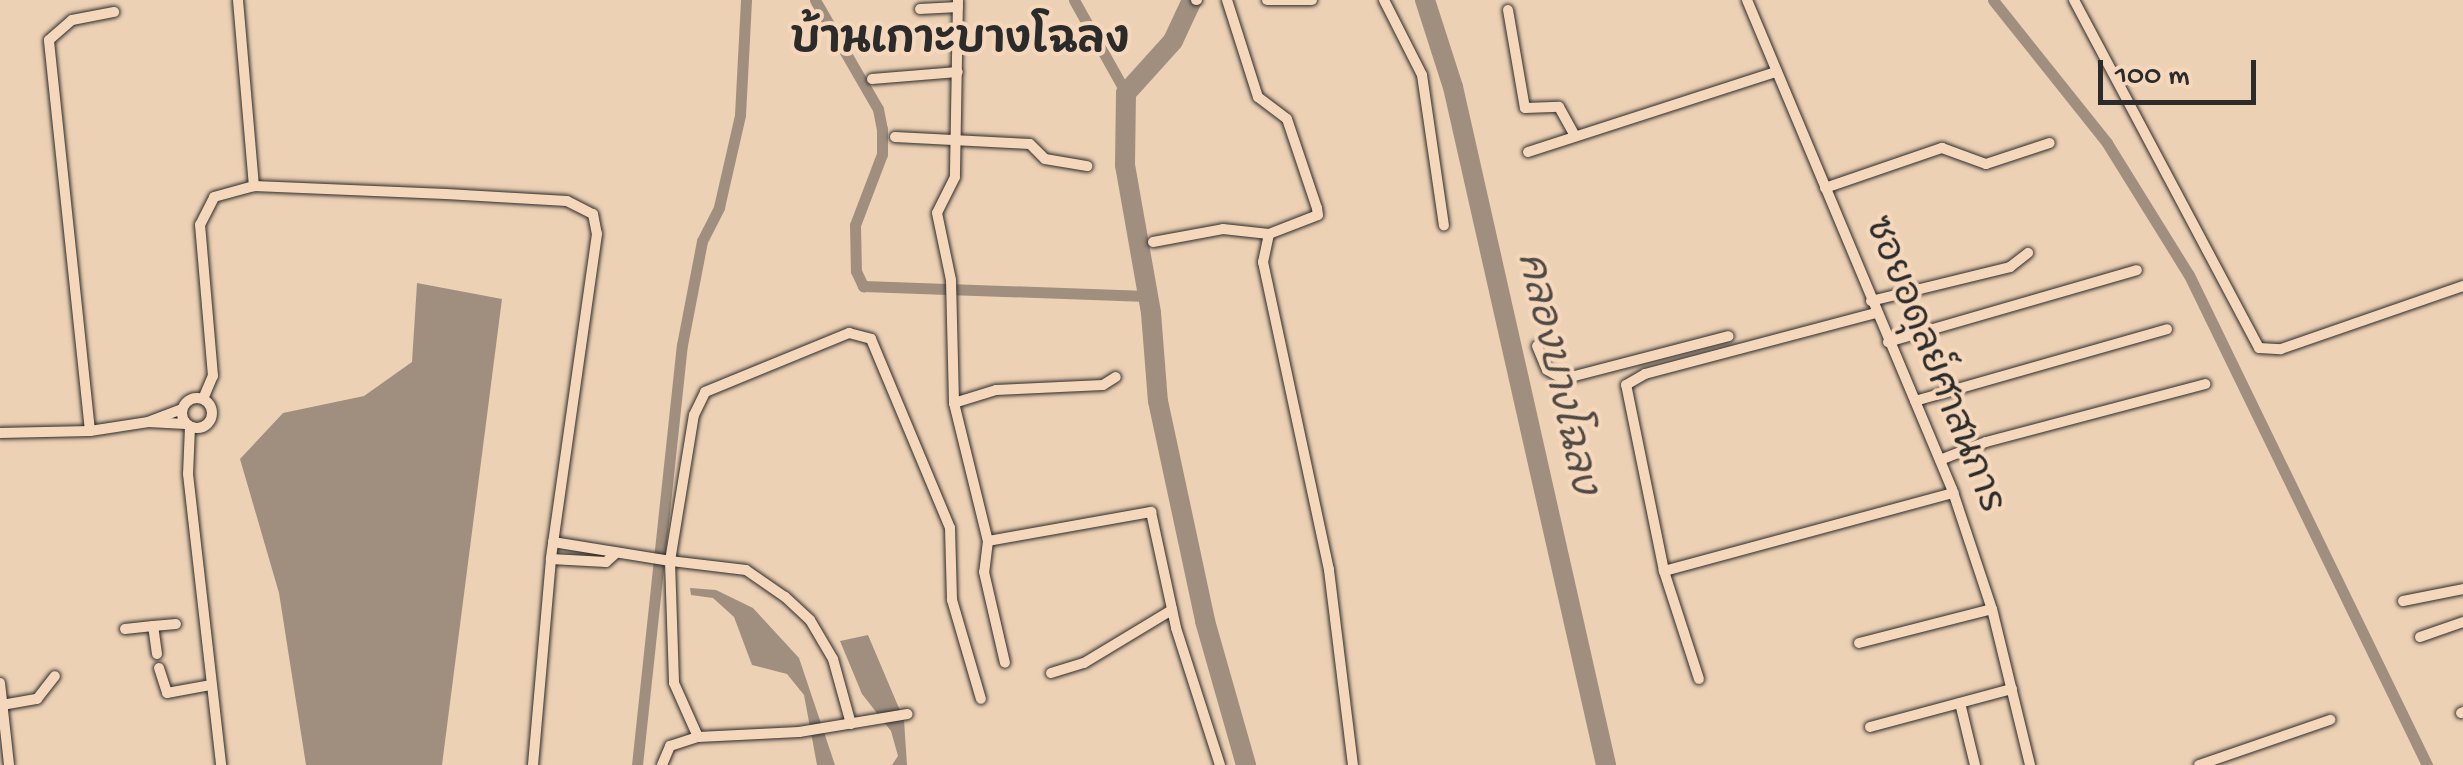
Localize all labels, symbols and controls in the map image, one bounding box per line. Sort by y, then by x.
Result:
district label: บ้านเกาะบางโฉลง [791,19,1129,69]
scale bar [2103,40,2260,102]
text: 100 m [2115,60,2190,95]
street label: ซอยอดุลย์ศาสนการ [1851,211,2011,521]
water label: คลองบางโฉลง [1503,249,1605,499]

